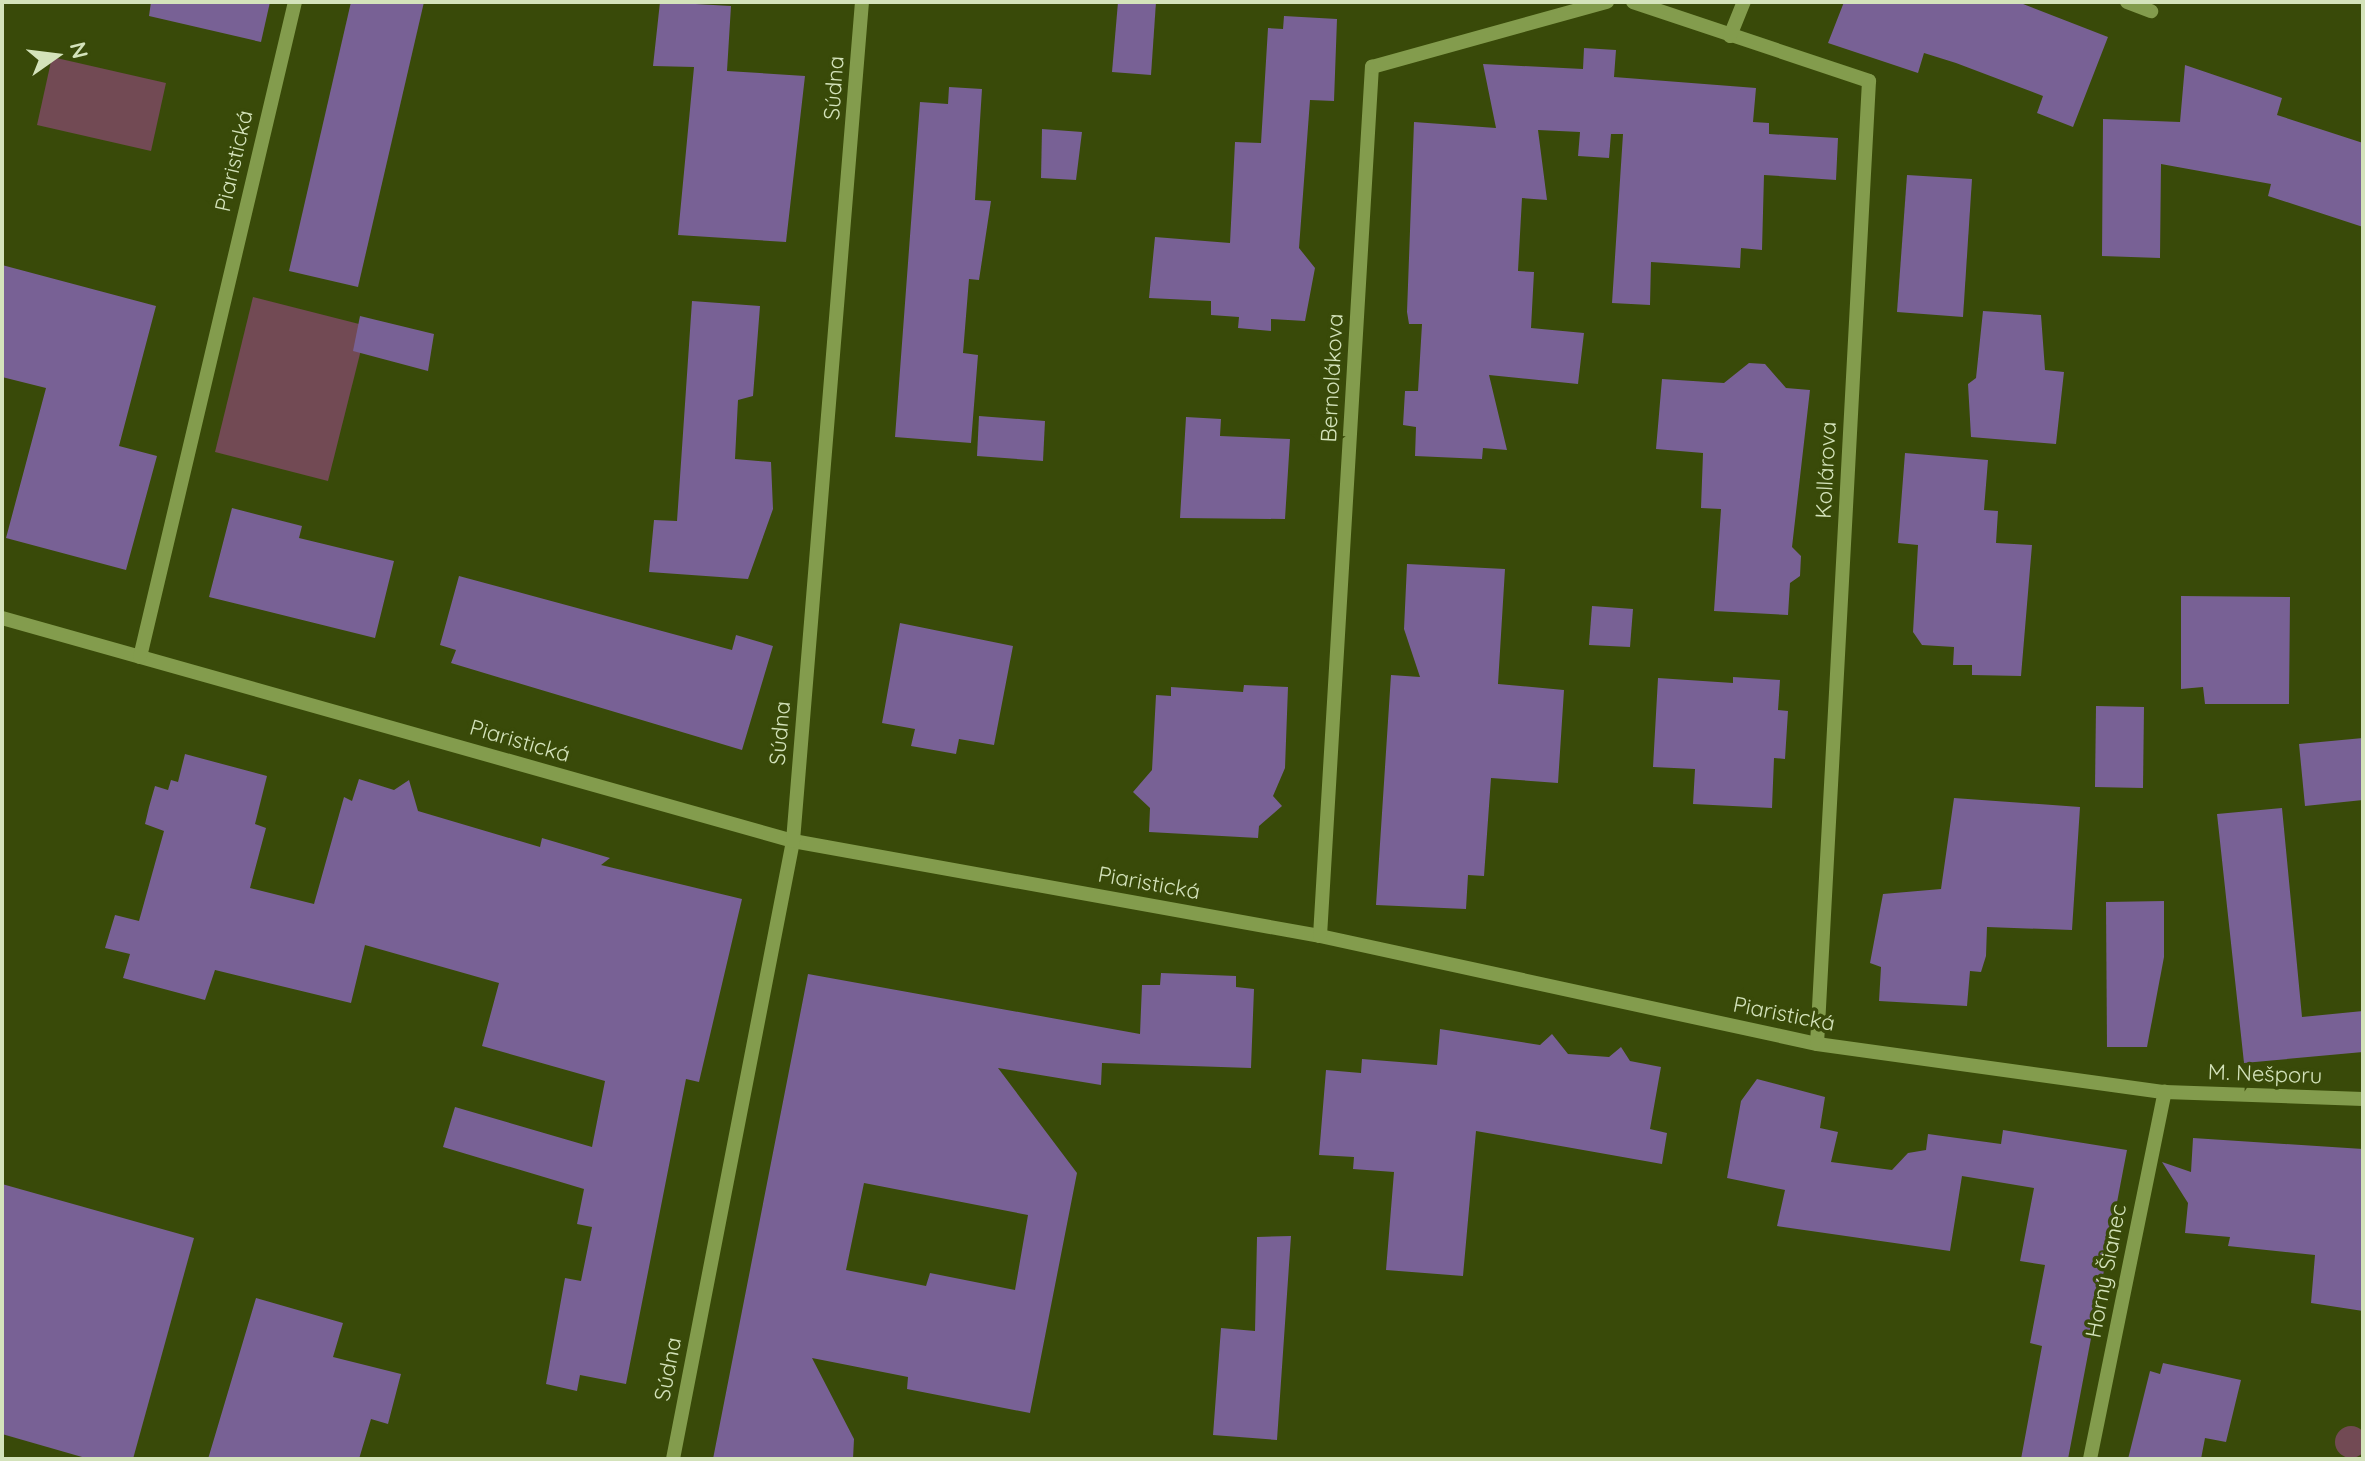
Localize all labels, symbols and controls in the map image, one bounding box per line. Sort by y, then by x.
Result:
north arrow [16,16,96,96]
text: N [64,39,95,61]
street label: Súdna [819,55,849,121]
street label: Piaristická [210,108,258,214]
street label: Bernolákova [1315,313,1349,443]
street label: Kollárova [1810,421,1842,519]
street label: Súdna [764,700,796,766]
street label: Piaristická [467,714,573,768]
street label: Piaristická [1096,861,1202,905]
street label: Piaristická [1731,991,1837,1037]
street label: M. Nešporu [2207,1059,2323,1089]
street label: Horný Šianec [2080,1202,2132,1340]
street label: Súdna [649,1335,687,1403]

